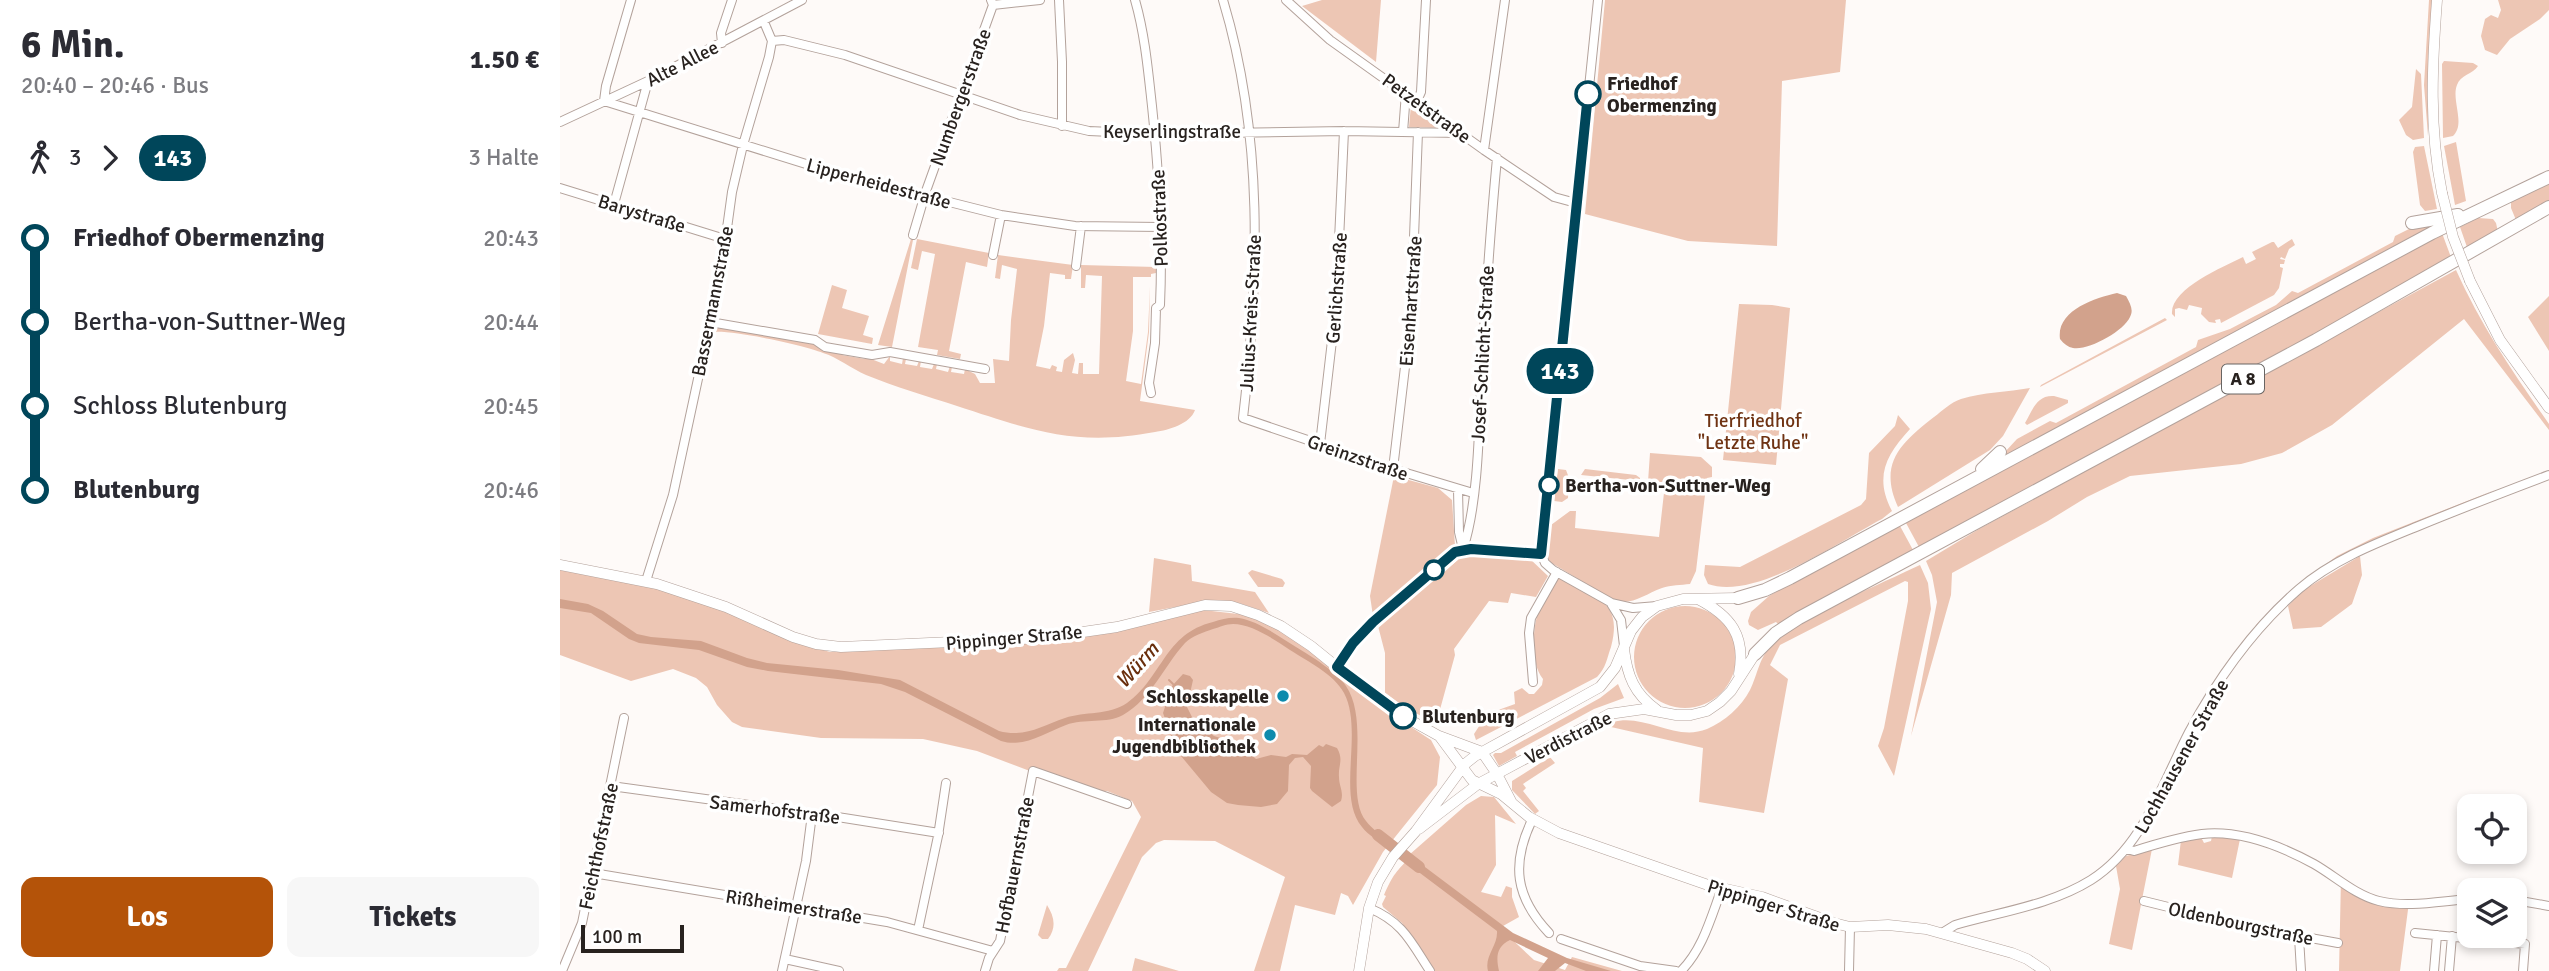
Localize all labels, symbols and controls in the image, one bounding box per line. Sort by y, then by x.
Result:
text: 6 Min. [21,21,125,68]
street label: Numbergerstraße [925,25,997,169]
street label: Alte Allee [642,35,723,92]
text: 1.50 € [470,44,539,76]
street label: Petzetstraße [1377,69,1476,149]
text: 20:40 – 20:46 · Bus [21,71,209,100]
place label: Friedhof Obermenzing [1607,72,1717,118]
marker: Friedhof Obermenzing [1575,81,1601,107]
street label: Keyserlingstraße [1103,120,1241,144]
icon: walk [21,139,59,177]
icon: forward [91,139,129,177]
text: 3 [69,143,81,172]
text: 143 [153,143,192,173]
text: 3 Halte [469,143,539,172]
street label: Lipperheidestraße [804,153,954,215]
street label: Polkostraße [1146,169,1174,267]
street label: Barystraße [595,189,688,239]
text: Friedhof Obermenzing [73,222,325,254]
text: 20:43 [483,224,539,253]
street label: Bassermannstraße [687,224,739,378]
street label: Gerlichstraße [1321,232,1353,345]
street label: Julius-Kreis-Straße [1235,234,1267,392]
street label: Eisenhartstraße [1394,235,1428,367]
street label: Josef-Schlicht-Straße [1466,265,1500,443]
text: Bertha-von-Suttner-Weg [73,306,346,338]
text: 20:44 [483,308,539,337]
line badge: 143 [1520,348,1600,394]
text: 143 [1541,356,1579,386]
road number: A 8 [2222,365,2264,394]
text: Schloss Blutenburg [73,390,288,422]
text: 20:45 [483,392,539,421]
park label: Tierfriedhof "Letzte Ruhe" [1698,409,1808,455]
street label: Greinzstraße [1304,429,1411,486]
text: Blutenburg [73,474,200,506]
place label: Bertha-von-Suttner-Weg [1565,474,1771,498]
marker: Bertha-von-Suttner-Weg [1539,475,1559,495]
text: 20:46 [483,476,539,505]
unlabelled marker [1424,560,1444,580]
street label: Pippinger Straße [945,620,1084,656]
water label: Würm [1110,636,1165,693]
street label: Lochhausener Straße [2129,675,2234,838]
place label: Schlosskapelle [1146,685,1269,709]
marker: Schlosskapelle [1275,688,1291,704]
marker: Blutenburg [1390,703,1416,729]
place label: Blutenburg [1422,705,1515,729]
street label: Verdistraße [1521,706,1616,770]
place label: Internationale Jugendbibliothek [1112,713,1256,759]
marker: Internationale Jugendbibliothek [1262,727,1278,743]
street label: Feichthofstraße [574,780,624,912]
street label: Samerhofstraße [708,790,841,830]
map controls [2457,794,2527,948]
button: locate [2457,794,2527,864]
street label: Hofbauernstraße [990,795,1040,936]
street label: Pippinger Straße [1704,874,1843,938]
button: Los [21,877,273,957]
button: Tickets [287,877,539,957]
button: layers [2457,878,2527,948]
street label: Rißheimerstraße [724,884,864,930]
street label: Oldenbourgstraße [2166,897,2316,951]
scale bar [581,922,684,954]
text: 100 m [592,925,642,949]

